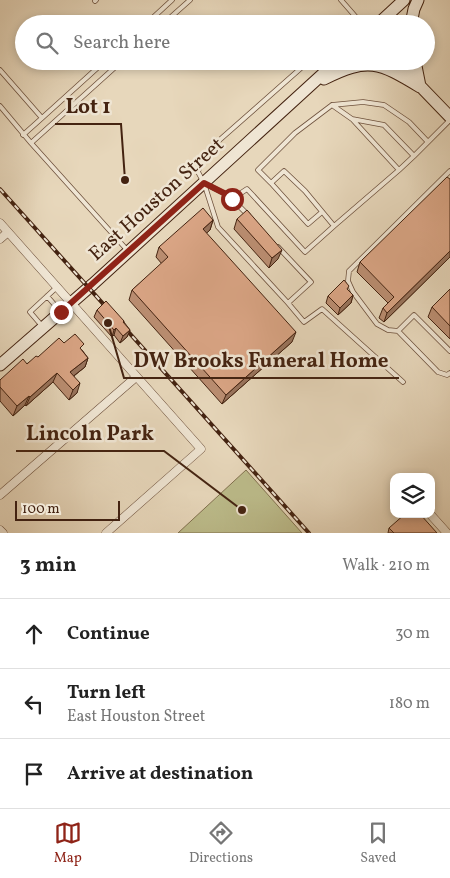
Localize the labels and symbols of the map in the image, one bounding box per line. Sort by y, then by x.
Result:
callout: Lot 1 [55,88,121,124]
text: Lot 1 [65,93,111,122]
street label: East Houston Street [83,132,231,268]
route start [221,188,244,211]
route end [50,301,73,324]
callout: DW Brooks Funeral Home [124,342,399,378]
text: DW Brooks Funeral Home [134,347,388,376]
callout: Lincoln Park [16,415,164,451]
text: Lincoln Park [26,420,154,449]
scale bar [15,498,120,521]

